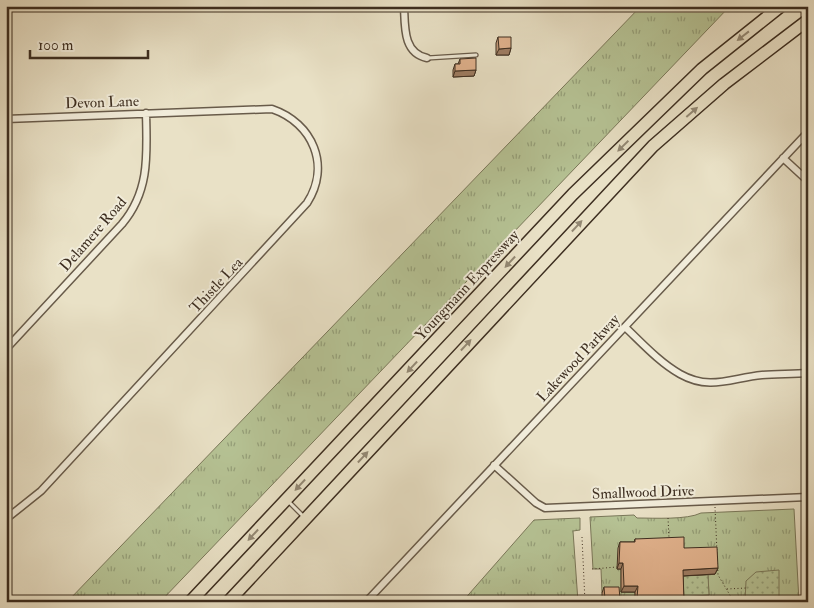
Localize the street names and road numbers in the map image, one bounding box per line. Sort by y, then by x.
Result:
street label: Devon Lane [65,92,139,113]
street label: Delamere Road [56,193,131,276]
street label: Youngmann Expressway [411,226,525,345]
street label: Thistle Lea [186,253,248,317]
street label: Lakewood Parkway [533,310,624,406]
street label: Smallwood Drive [592,481,694,504]

